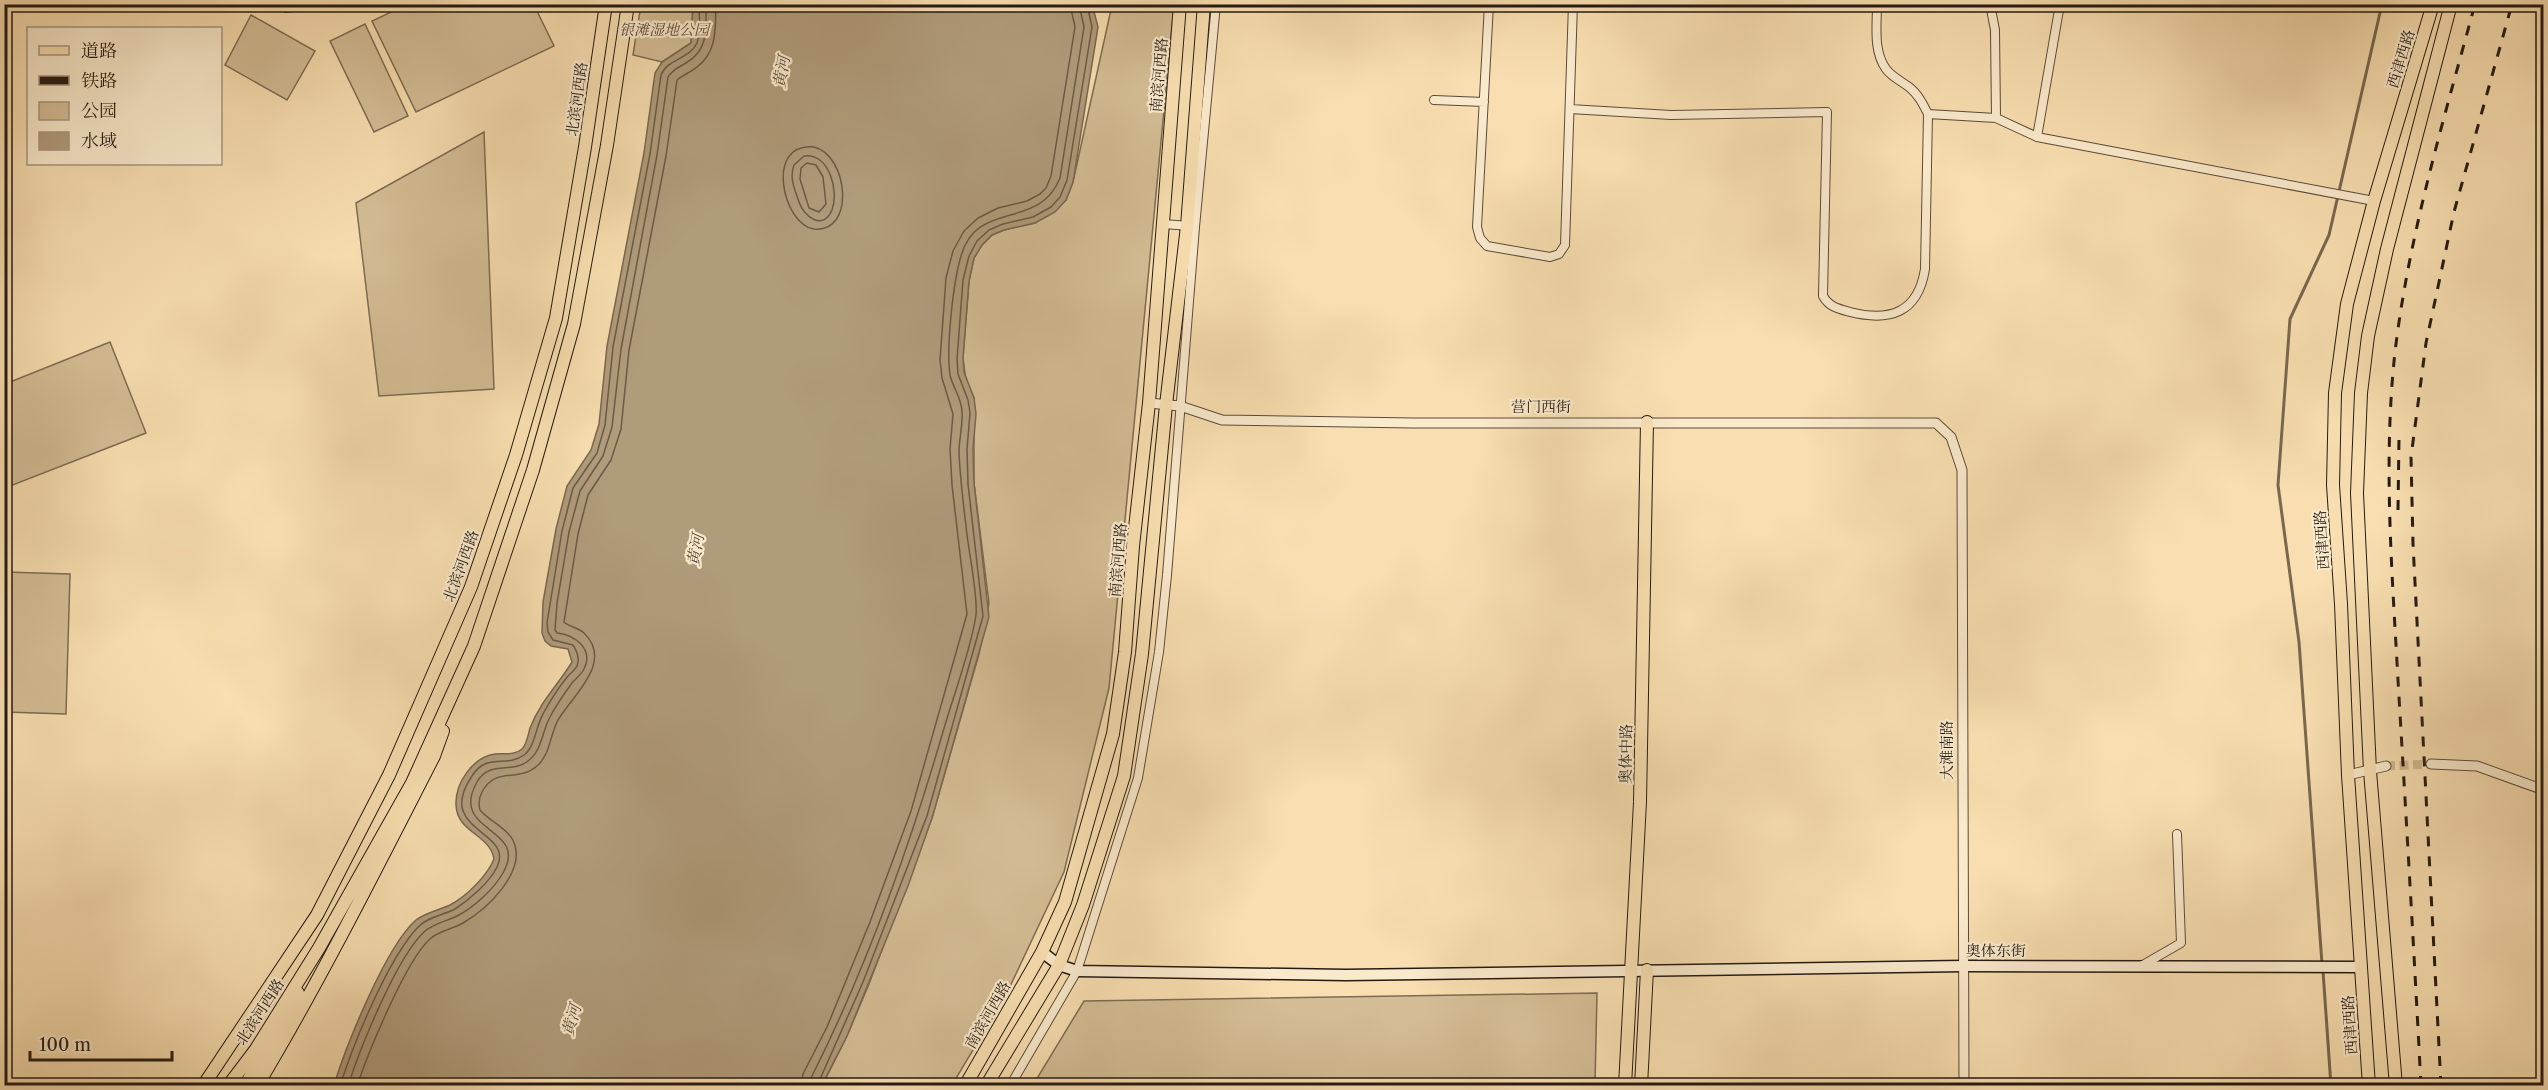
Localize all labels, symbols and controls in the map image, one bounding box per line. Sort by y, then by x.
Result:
park label: 银滩湿地公园 [619,20,711,39]
legend [27,27,222,165]
street label: 西津西路 [2383,27,2418,90]
street label: 南滨河西路 [1146,37,1171,113]
text: 道路 [81,40,117,62]
water label: 黄河 [768,52,794,90]
street label: 北滨河西路 [562,60,591,137]
text: 铁路 [81,70,117,92]
text: 公园 [81,100,117,122]
text: 水域 [81,130,117,152]
street label: 营门西街 [1511,397,1571,416]
street label: 西津西路 [2310,509,2333,571]
street label: 南滨河西路 [1105,522,1130,598]
street label: 北滨河西路 [439,527,482,604]
water label: 黄河 [682,530,708,568]
street label: 大滩南路 [1937,720,1956,780]
street label: 奥体中路 [1615,724,1636,784]
street label: 奥体东街 [1966,941,2026,960]
street label: 北滨河西路 [231,975,288,1048]
street label: 南滨河西路 [961,978,1015,1052]
street label: 西津西路 [2338,994,2361,1056]
water label: 黄河 [557,999,586,1038]
scale bar [30,1024,172,1062]
text: 100 m [39,1034,91,1056]

